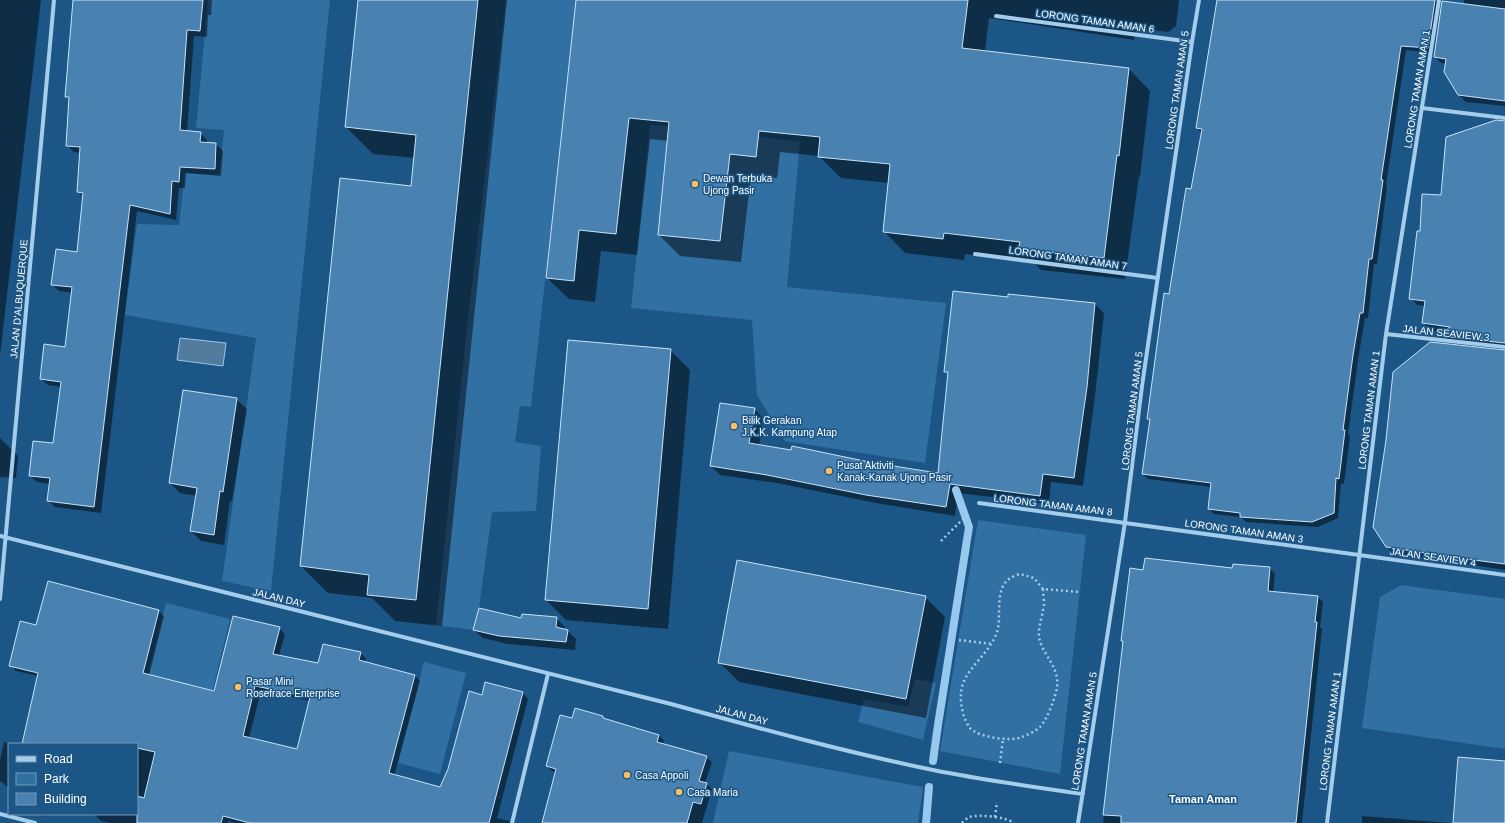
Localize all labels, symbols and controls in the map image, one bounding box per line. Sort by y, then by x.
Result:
street label: LORONG TAMAN AMAN 6 [1035,7,1155,35]
street label: LORONG TAMAN AMAN 1 [1402,29,1432,149]
street label: LORONG TAMAN AMAN 5 [1163,30,1191,150]
place label: Dewan Terbuka Ujong Pasir [703,173,773,196]
marker: Dewan Terbuka Ujong Pasir [690,179,700,189]
street label: JALAN D'ALBUQUERQUE [8,239,30,359]
street label: LORONG TAMAN AMAN 7 [1008,244,1128,272]
street label: JALAN SEAVIEW 3 [1402,323,1490,343]
street label: LORONG TAMAN AMAN 1 [1356,350,1382,470]
street label: LORONG TAMAN AMAN 5 [1119,351,1145,471]
place label: Bilik Gerakan J.K.K. Kampung Atap [742,415,837,438]
marker: Bilik Gerakan J.K.K. Kampung Atap [729,421,739,431]
place label: Pusat Aktiviti Kanak-Kanak Ujong Pasir [837,460,952,483]
marker: Pusat Aktiviti Kanak-Kanak Ujong Pasir [824,466,834,476]
street label: LORONG TAMAN AMAN 8 [993,492,1113,518]
street label: LORONG TAMAN AMAN 3 [1184,517,1304,545]
street label: JALAN SEAVIEW 4 [1389,545,1477,569]
street label: JALAN DAY [252,586,307,610]
street label: LORONG TAMAN AMAN 5 [1069,671,1099,791]
street label: LORONG TAMAN AMAN 1 [1317,671,1343,791]
place label: Pasar Mini Rosefrace Enterprise [246,676,340,699]
marker: Pasar Mini Rosefrace Enterprise [233,682,243,692]
street label: JALAN DAY [715,703,770,727]
legend [8,743,138,815]
text: Road [44,752,73,766]
marker: Casa Appoli [622,770,632,780]
place label: Casa Appoli [635,770,688,781]
text: Park [44,772,70,786]
marker: Casa Maria [674,787,684,797]
place label: Casa Maria [687,787,739,798]
text: Building [44,792,87,806]
district label: Taman Aman [1169,793,1237,805]

